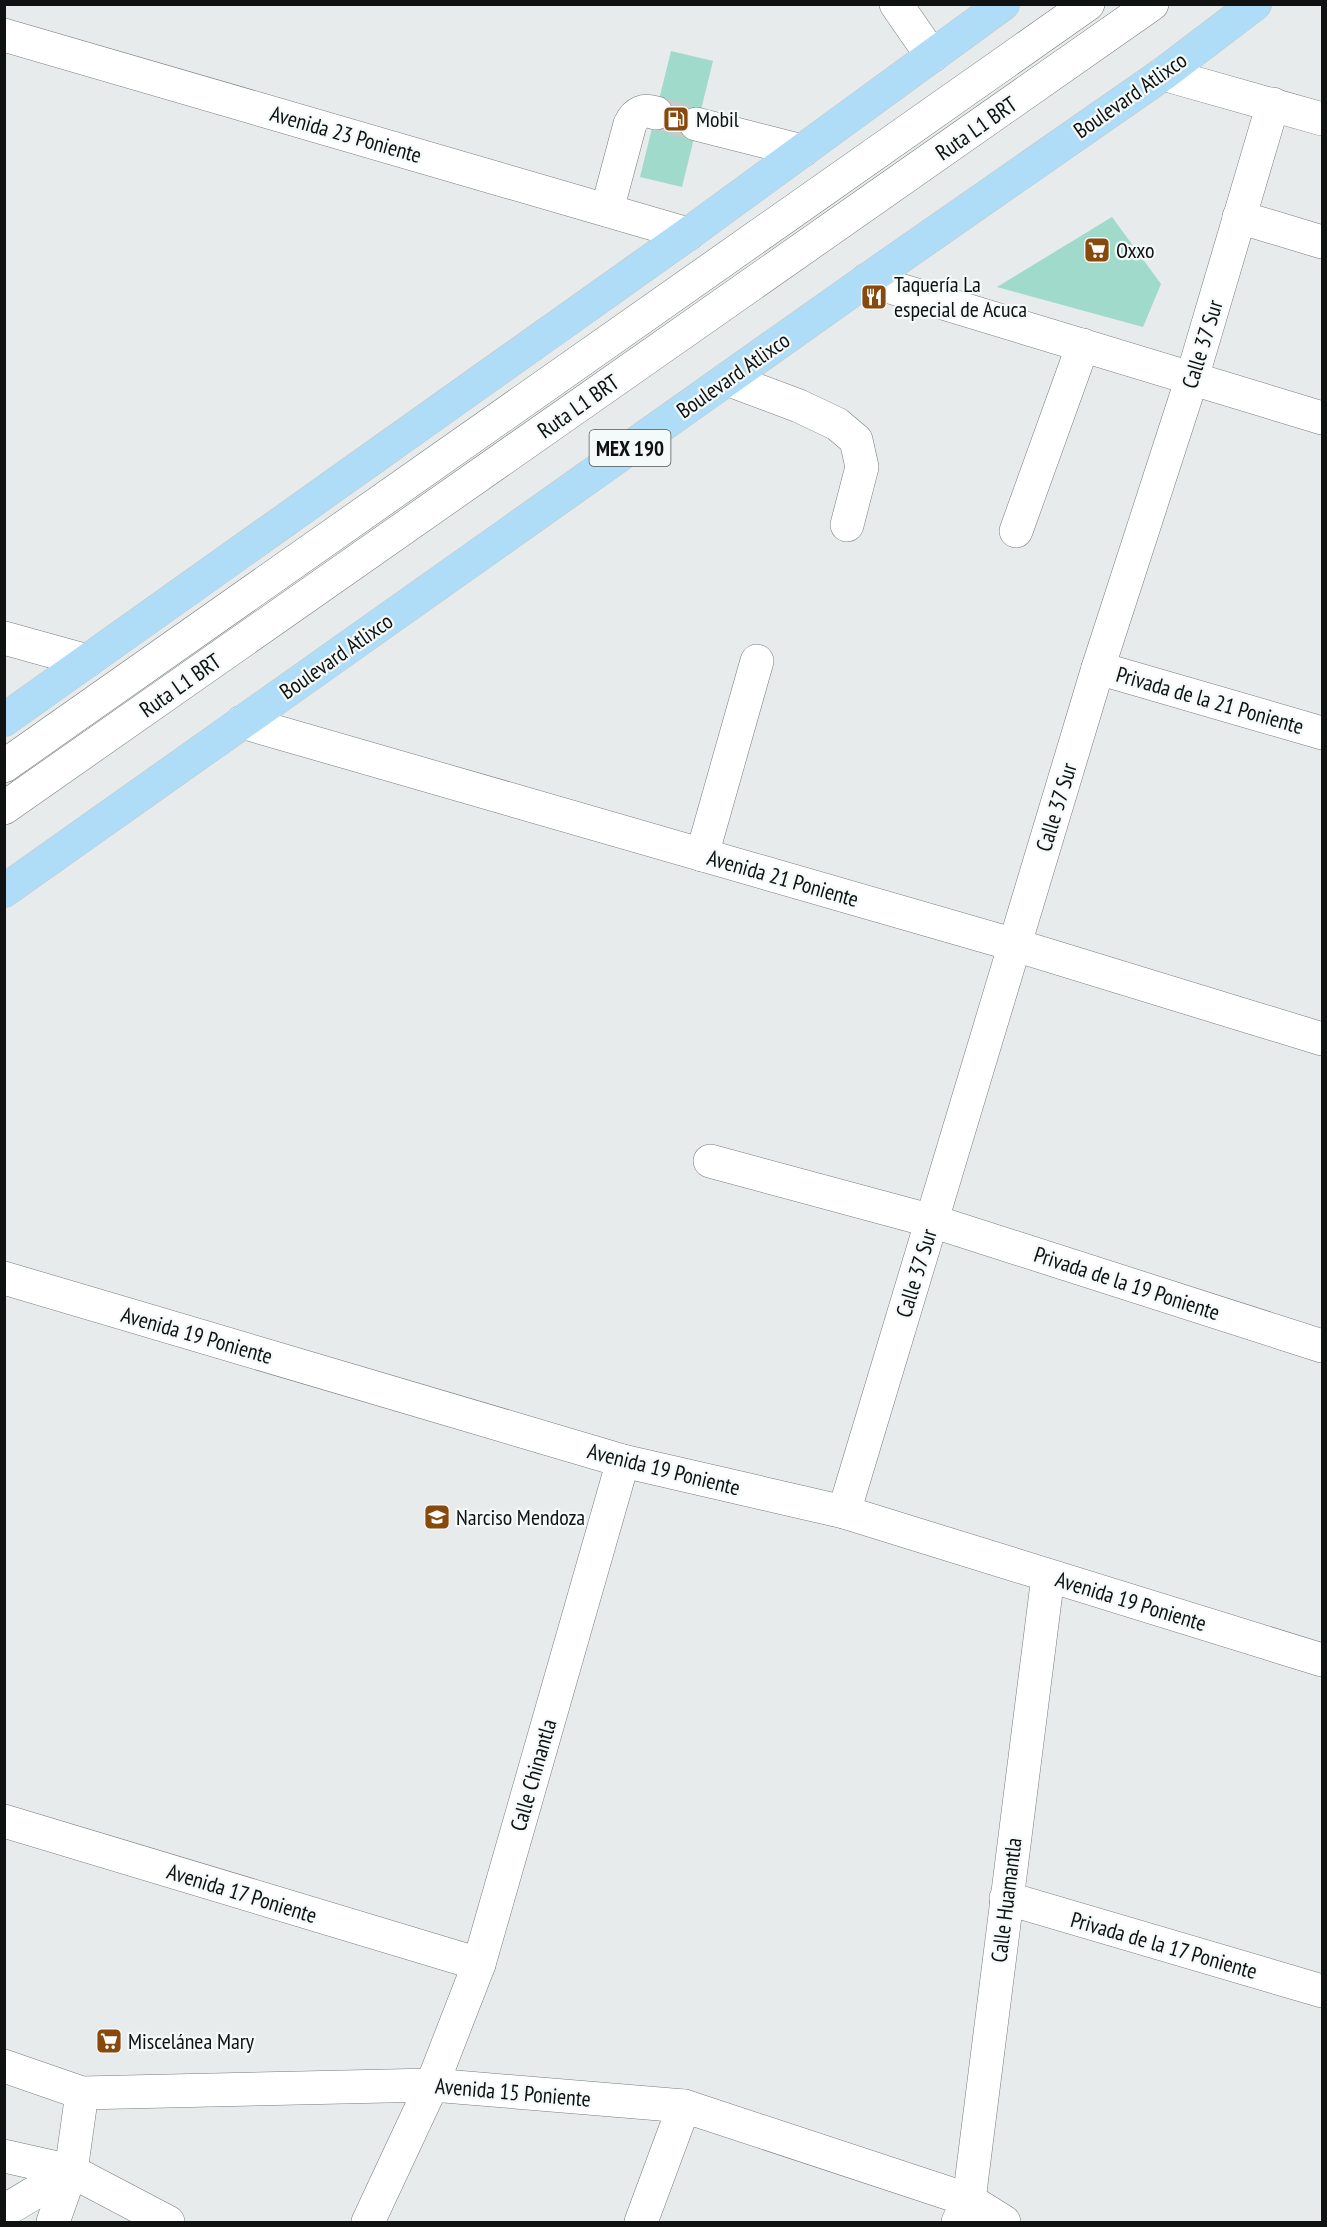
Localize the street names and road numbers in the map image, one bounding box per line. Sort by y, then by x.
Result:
street label: Boulevard Atlixco [1068,46,1192,144]
street label: Ruta L1 BRT [930,90,1022,166]
street label: Avenida 23 Poniente [267,99,425,169]
street label: Calle 37 Sur [1175,296,1229,392]
street label: Boulevard Atlixco [671,326,795,424]
street label: Ruta L1 BRT [532,368,624,444]
road number: MEX 190 [590,430,670,466]
street label: Boulevard Atlixco [274,607,398,705]
street label: Ruta L1 BRT [134,647,226,723]
street label: Privada de la 21 Poniente [1113,660,1307,740]
street label: Calle 37 Sur [1029,759,1083,855]
street label: Avenida 21 Poniente [704,843,862,913]
street label: Calle 37 Sur [889,1225,943,1321]
street label: Privada de la 19 Poniente [1031,1240,1223,1326]
street label: Avenida 19 Poniente [118,1300,276,1370]
street label: Avenida 19 Poniente [585,1437,743,1501]
street label: Avenida 19 Poniente [1052,1565,1210,1637]
street label: Calle Chinantla [504,1716,562,1834]
street label: Calle Huamantla [984,1836,1028,1964]
street label: Avenida 17 Poniente [164,1857,320,1929]
street label: Privada de la 17 Poniente [1067,1905,1261,1985]
street label: Avenida 15 Poniente [434,2071,592,2113]

